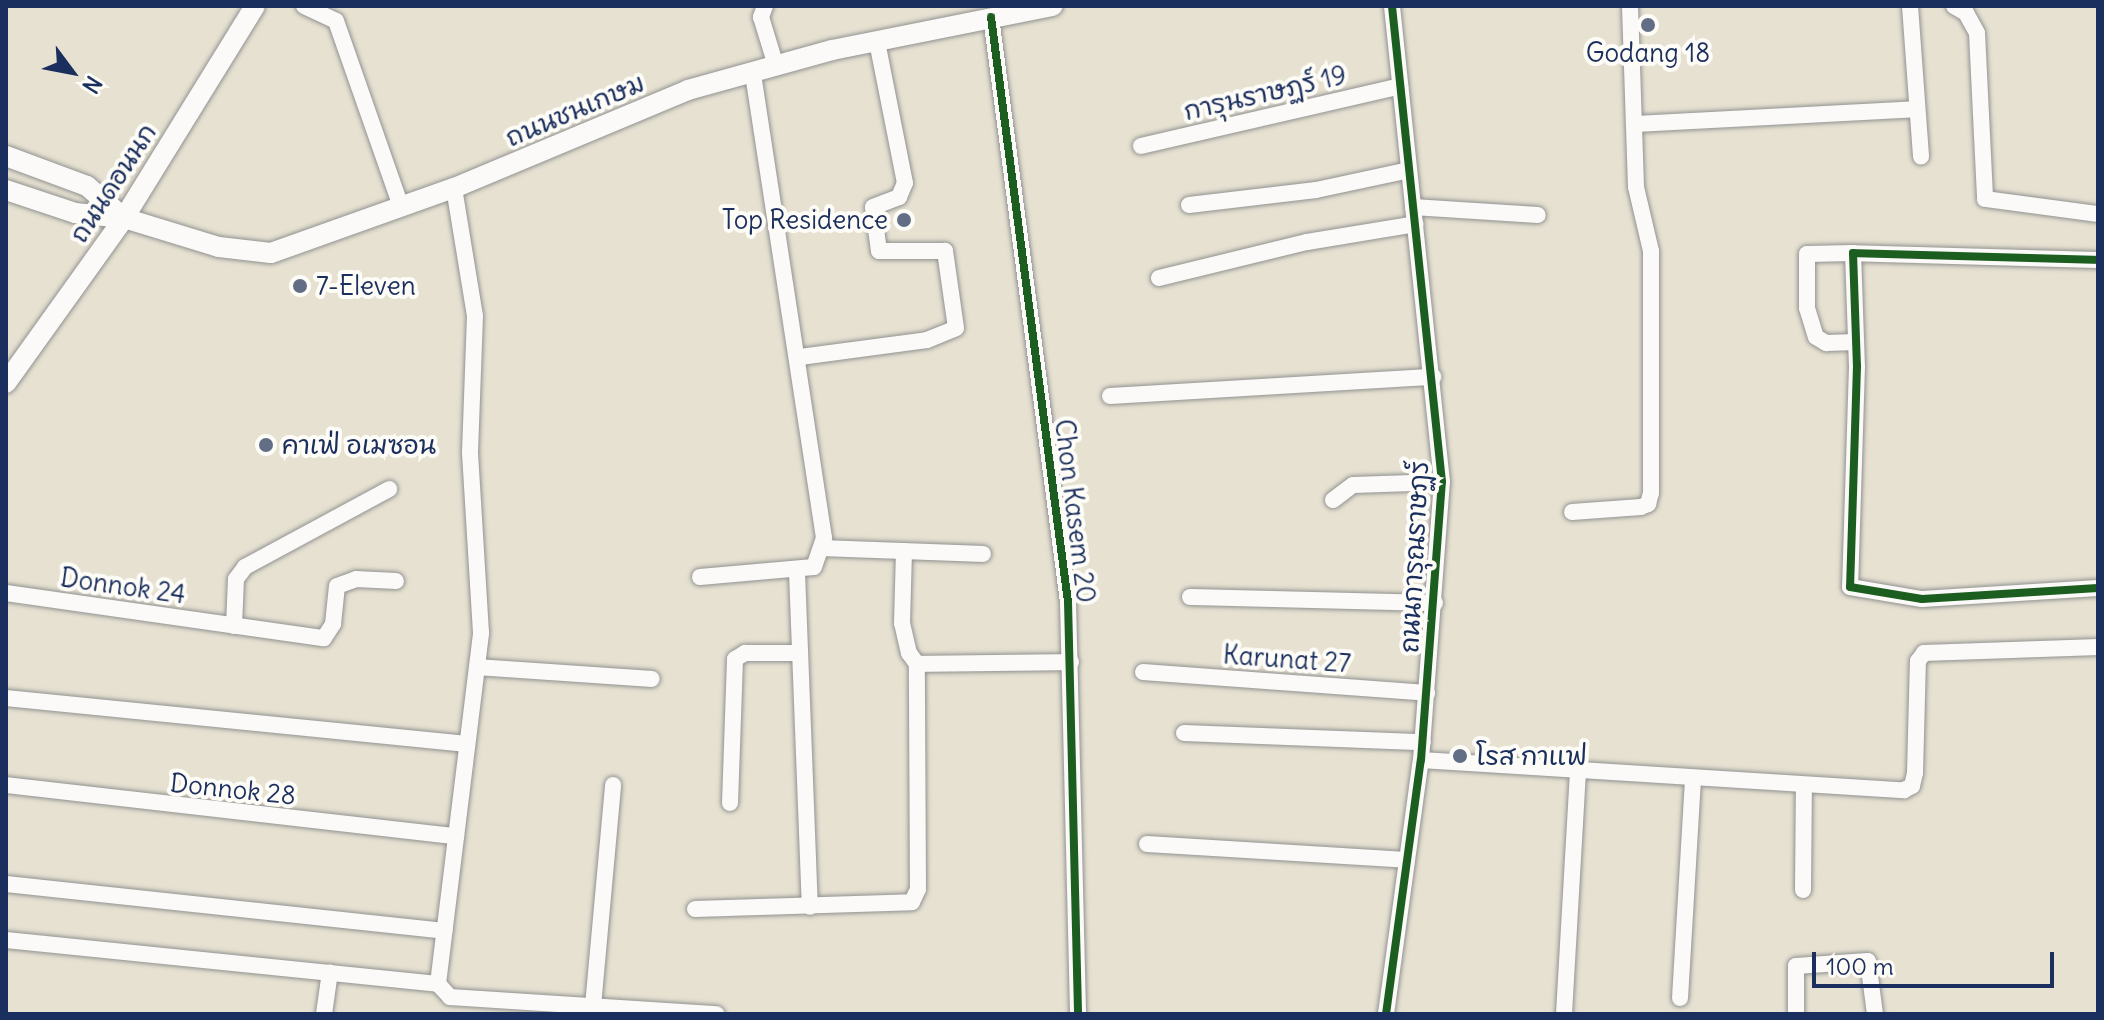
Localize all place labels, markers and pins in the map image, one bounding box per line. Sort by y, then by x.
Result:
marker: Godang 18 [1639,16,1657,34]
place label: Godang 18 [1586,37,1710,69]
place label: Top Residence [722,204,888,236]
marker: Top Residence [895,211,913,229]
place label: 7-Eleven [316,270,416,302]
marker: 7-Eleven [291,277,309,295]
place label: คาเฟ่ อเมซอน [282,429,436,461]
marker: คาเฟ่ อเมซอน [257,436,275,454]
place label: โรส กาแฟ [1476,740,1587,772]
marker: โรส กาแฟ [1451,747,1469,765]

